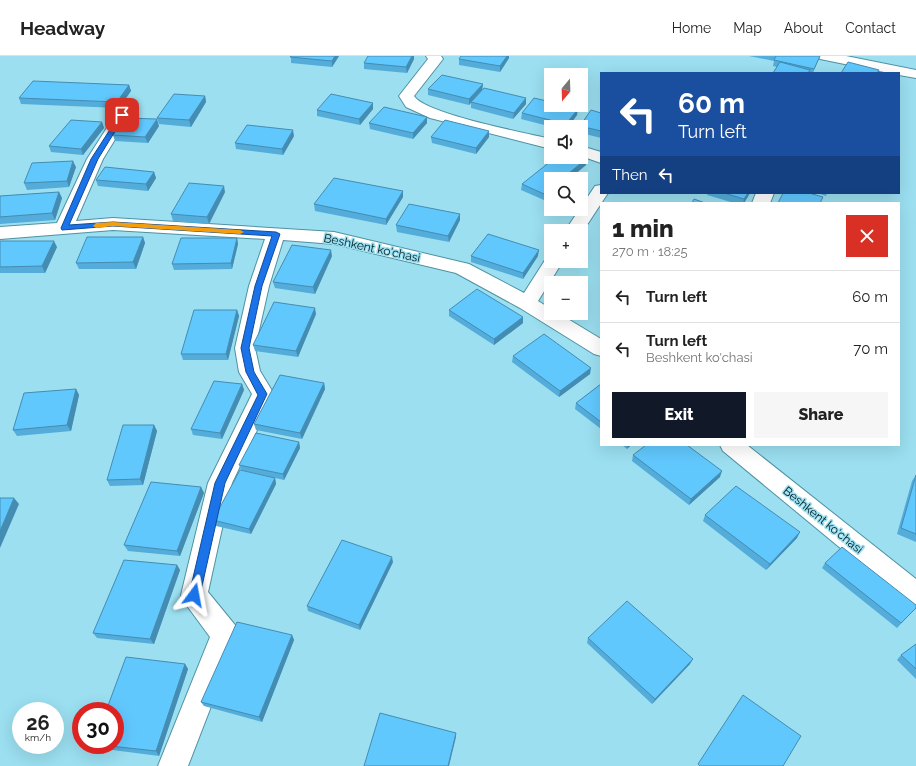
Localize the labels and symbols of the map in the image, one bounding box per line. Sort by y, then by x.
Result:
north arrow [544,68,588,112]
pin [105,98,139,132]
street label: Beshkent ko'chasi [322,231,422,265]
street label: Beshkent ko'chasi [780,484,866,556]
position arrow [173,574,215,616]
speed limit sign: 30 [72,702,124,754]

